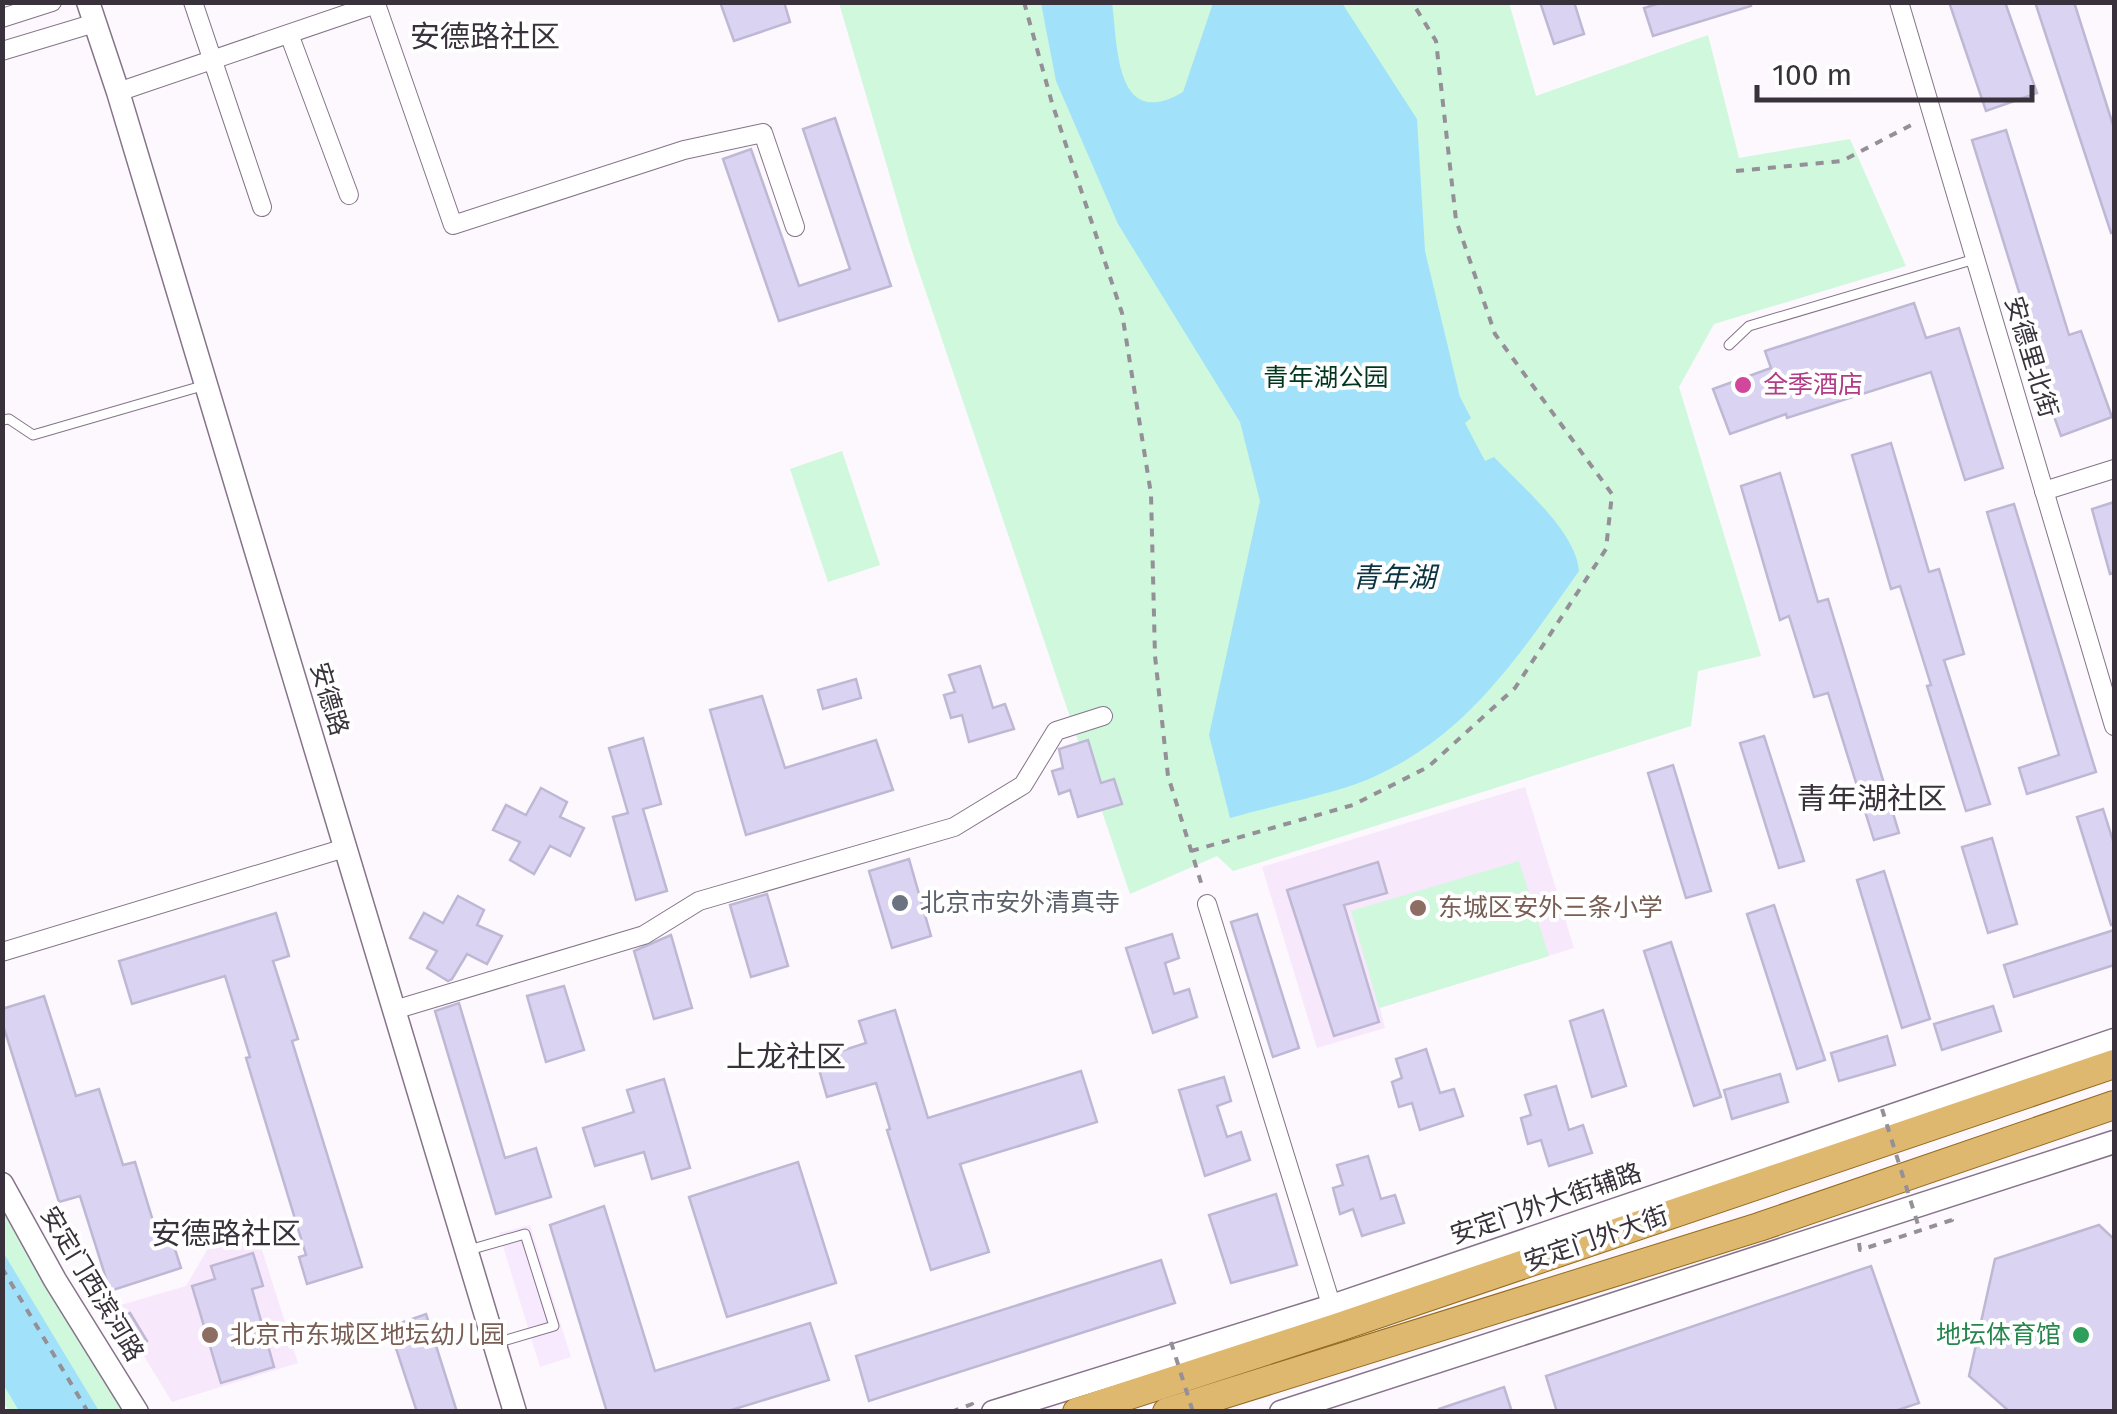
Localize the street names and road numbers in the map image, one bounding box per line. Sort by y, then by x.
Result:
street label: 安德里北街 [1998,293,2064,421]
street label: 安德路 [304,659,354,739]
street label: 安定门外大街辅路 [1447,1157,1645,1251]
street label: 安定门外大街 [1520,1200,1672,1278]
street label: 安定门西滨河路 [34,1201,150,1367]

